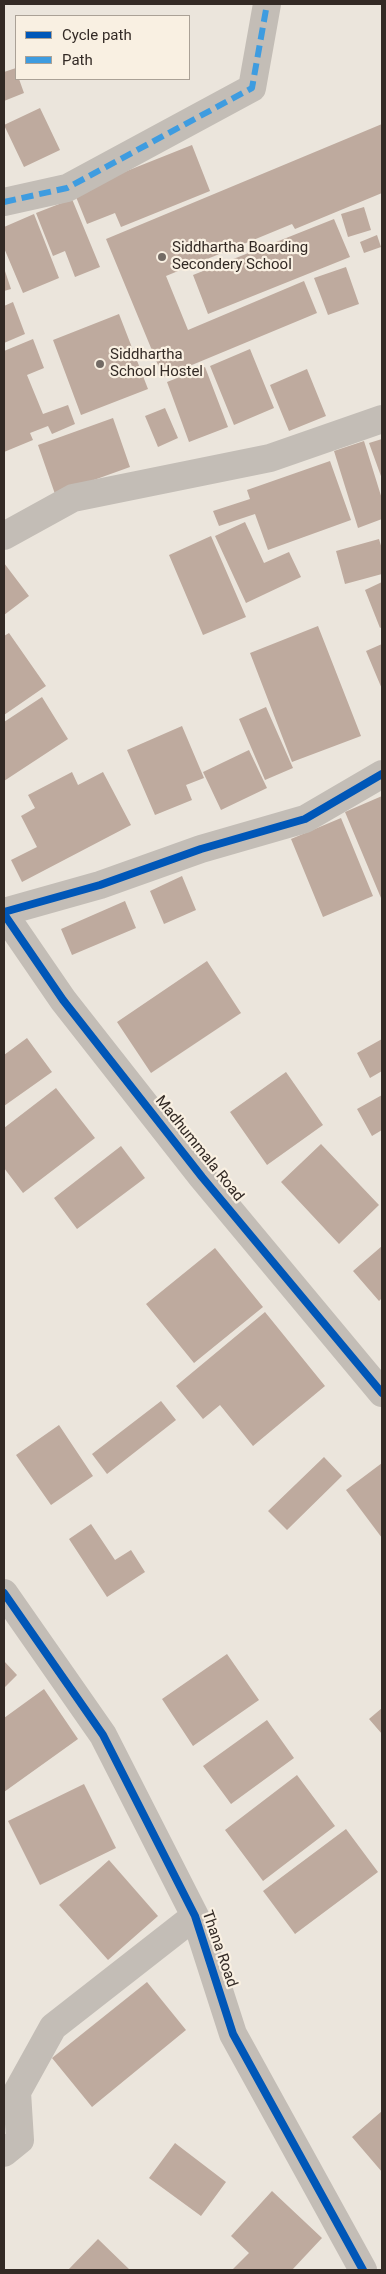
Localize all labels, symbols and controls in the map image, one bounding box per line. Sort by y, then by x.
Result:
legend [15,15,190,80]
text: Cycle path [62,26,132,44]
text: Path [62,51,93,69]
place label: Siddhartha Boarding Secondery School [172,239,308,274]
marker: Siddhartha Boarding Secondery School [156,251,168,263]
place label: Siddhartha School Hostel [110,346,203,381]
marker: Siddhartha School Hostel [94,358,106,370]
street label: Madhummala Road [151,1093,247,1205]
street label: Thana Road [197,1908,241,1990]

